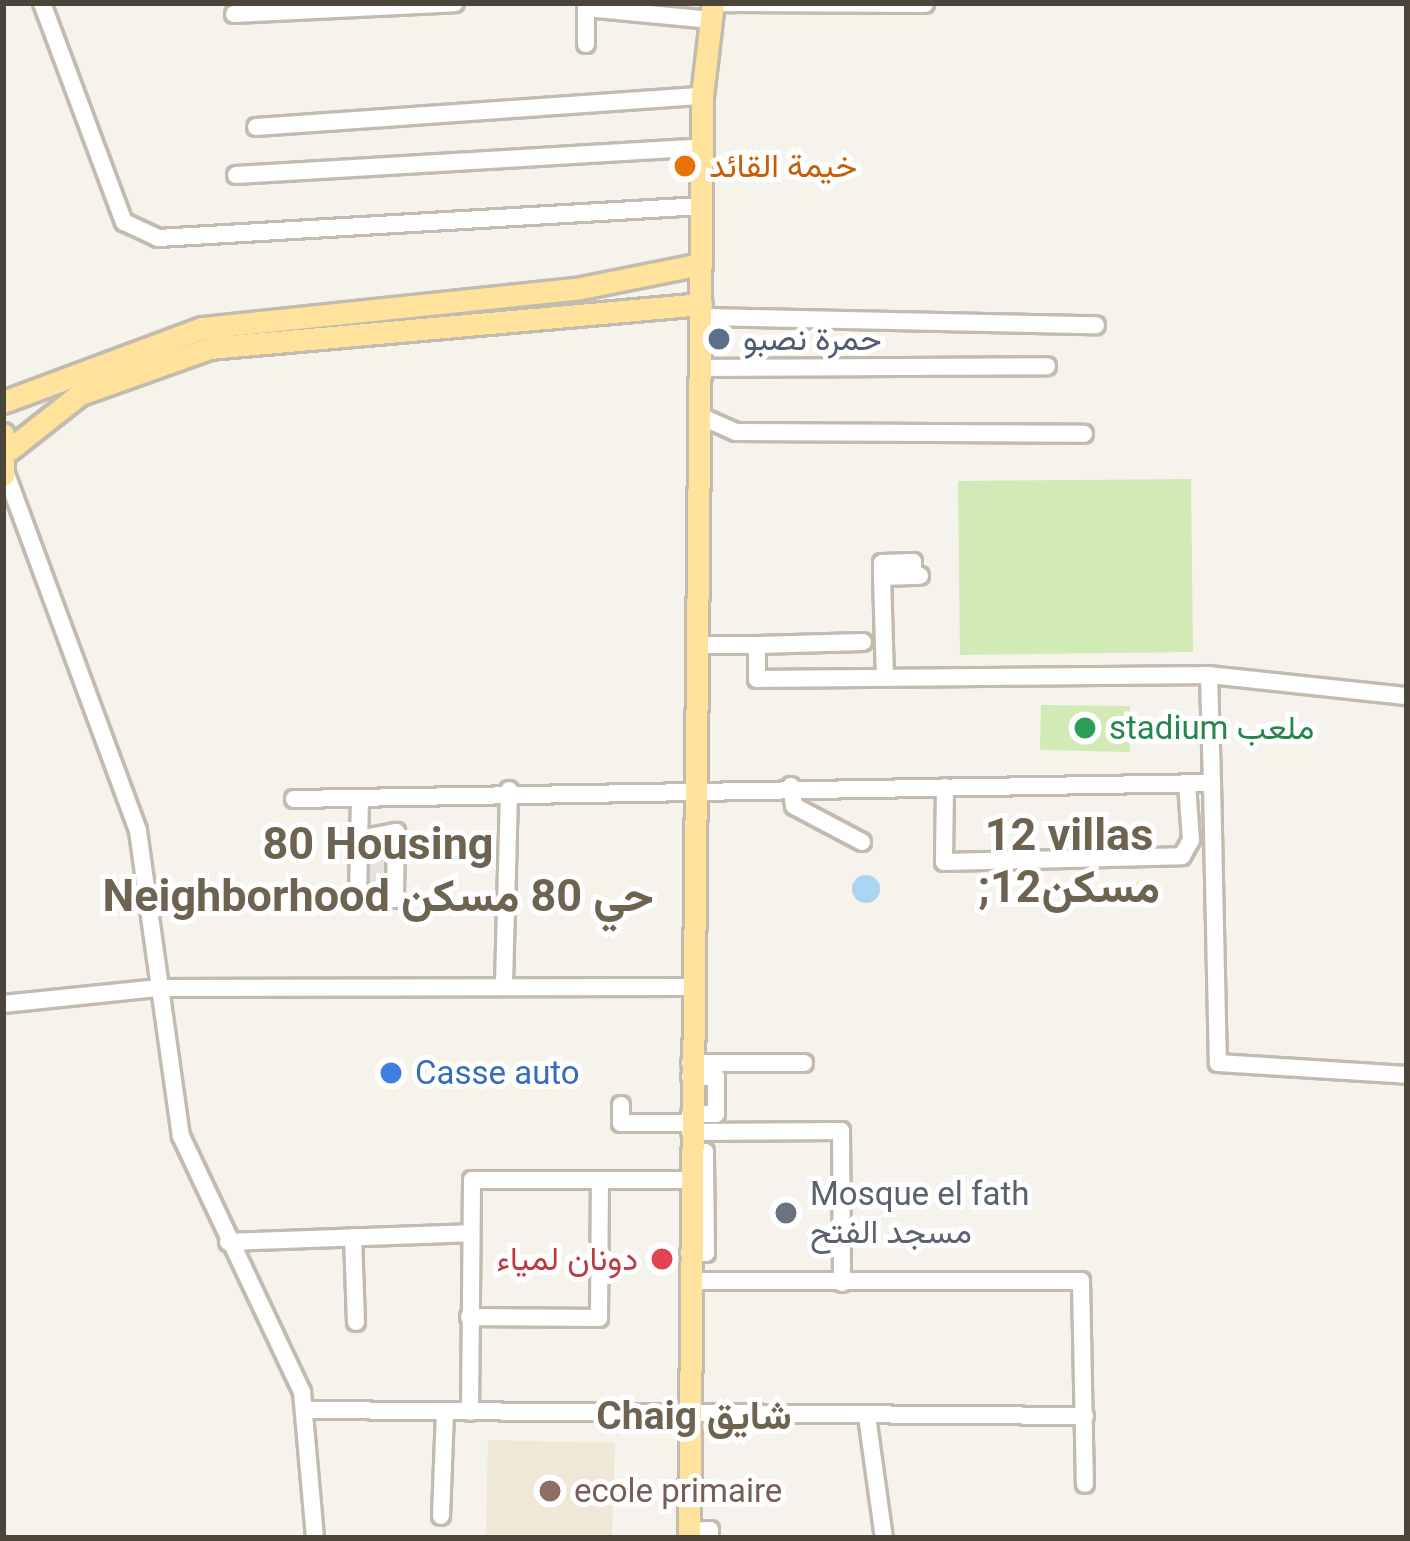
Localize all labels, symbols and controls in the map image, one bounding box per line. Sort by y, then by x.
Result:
place label: خيمة القائد [709,146,857,186]
marker: خيمة القائد [672,153,698,179]
place label: حمرة نصبو [743,319,882,359]
marker: حمرة نصبو [706,326,732,352]
place label: stadium ملعب [1109,708,1314,748]
marker: stadium ملعب [1072,715,1098,741]
district label: 12 villas ;12مسكن [978,808,1160,914]
district label: 80 Housing Neighborhood حي 80 مسكن [102,817,654,923]
place label: Casse auto [415,1053,580,1093]
marker: Casse auto [378,1060,404,1086]
place label: Mosque el fath مسجد الفتح [810,1174,1029,1252]
marker: Mosque el fath مسجد الفتح [773,1200,799,1226]
place label: دونان لمياء [497,1239,638,1279]
marker: دونان لمياء [649,1246,675,1272]
district label: Chaig شايق [596,1393,792,1439]
place label: ecole primaire [574,1471,782,1511]
marker: ecole primaire [537,1478,563,1504]

